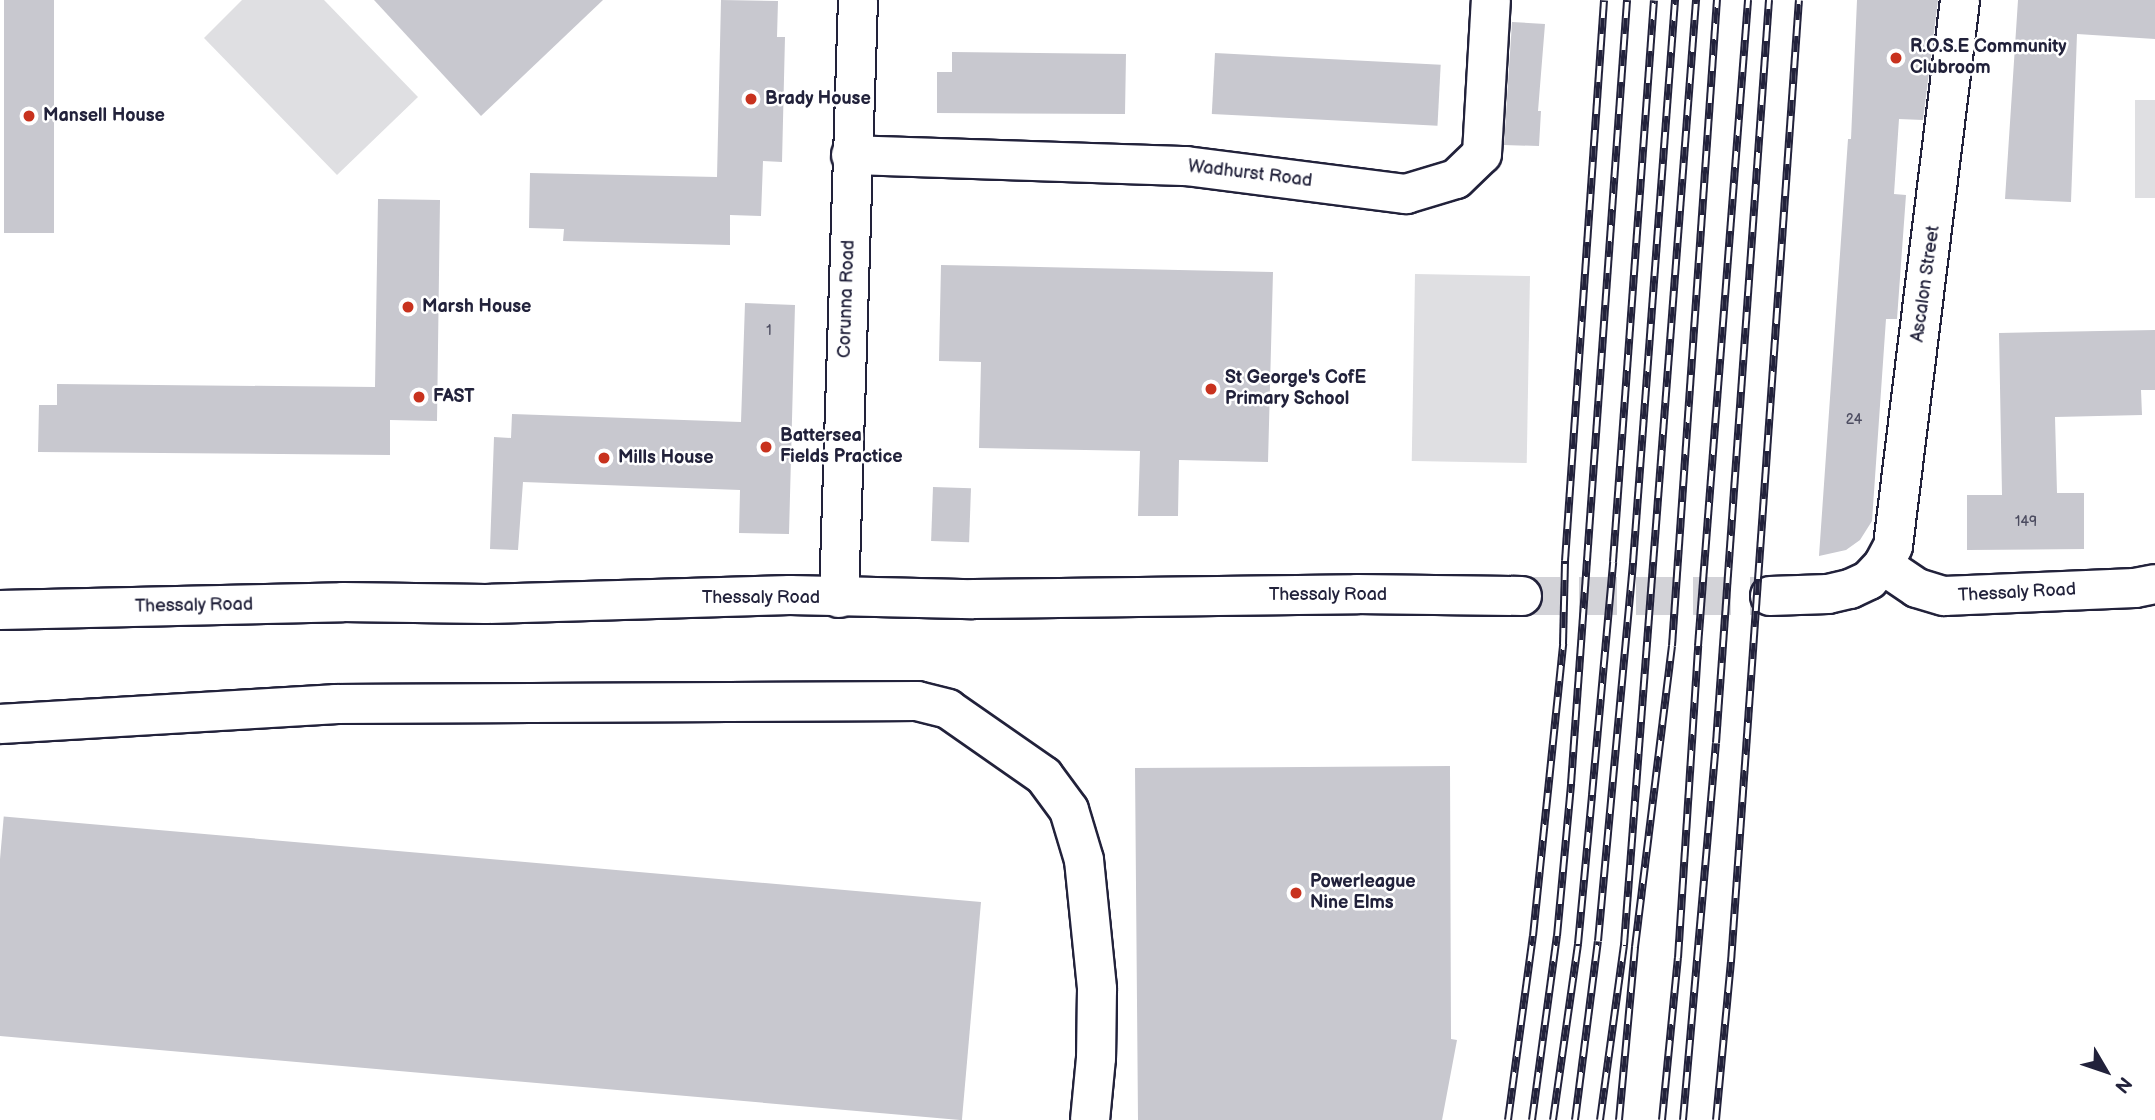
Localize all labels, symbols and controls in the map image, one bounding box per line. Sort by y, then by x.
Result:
place label: R.O.S.E Community Clubroom [1910,37,2067,80]
marker: R.O.S.E Community Clubroom [1888,50,1904,66]
place label: Brady House [765,88,871,110]
marker: Brady House [743,91,759,107]
place label: Mansell House [43,105,165,127]
marker: Mansell House [21,108,37,124]
street label: Wadhurst Road [1187,156,1313,192]
street label: Ascalon Street [1907,224,1945,344]
street label: Corunna Road [834,239,860,359]
place label: Marsh House [422,296,531,318]
marker: Marsh House [400,299,416,315]
house number: 1 [766,323,772,339]
place label: St George's CofE Primary School [1225,368,1366,410]
marker: St George's CofE Primary School [1203,381,1219,397]
place label: FAST [433,386,475,408]
marker: FAST [411,389,427,405]
house number: 24 [1846,412,1862,428]
place label: Battersea Fields Practice [780,426,903,468]
marker: Battersea Fields Practice [758,439,774,455]
place label: Mills House [618,447,714,469]
marker: Mills House [596,450,612,466]
house number: 149 [2015,514,2037,530]
street label: Thessaly Road [1957,579,2077,607]
street label: Thessaly Road [1268,584,1388,606]
street label: Thessaly Road [701,587,821,609]
street label: Thessaly Road [134,594,254,618]
place label: Powerleague Nine Elms [1310,872,1416,914]
marker: Powerleague Nine Elms [1288,885,1304,901]
north arrow [2071,1036,2141,1106]
text: N [2109,1072,2136,1097]

